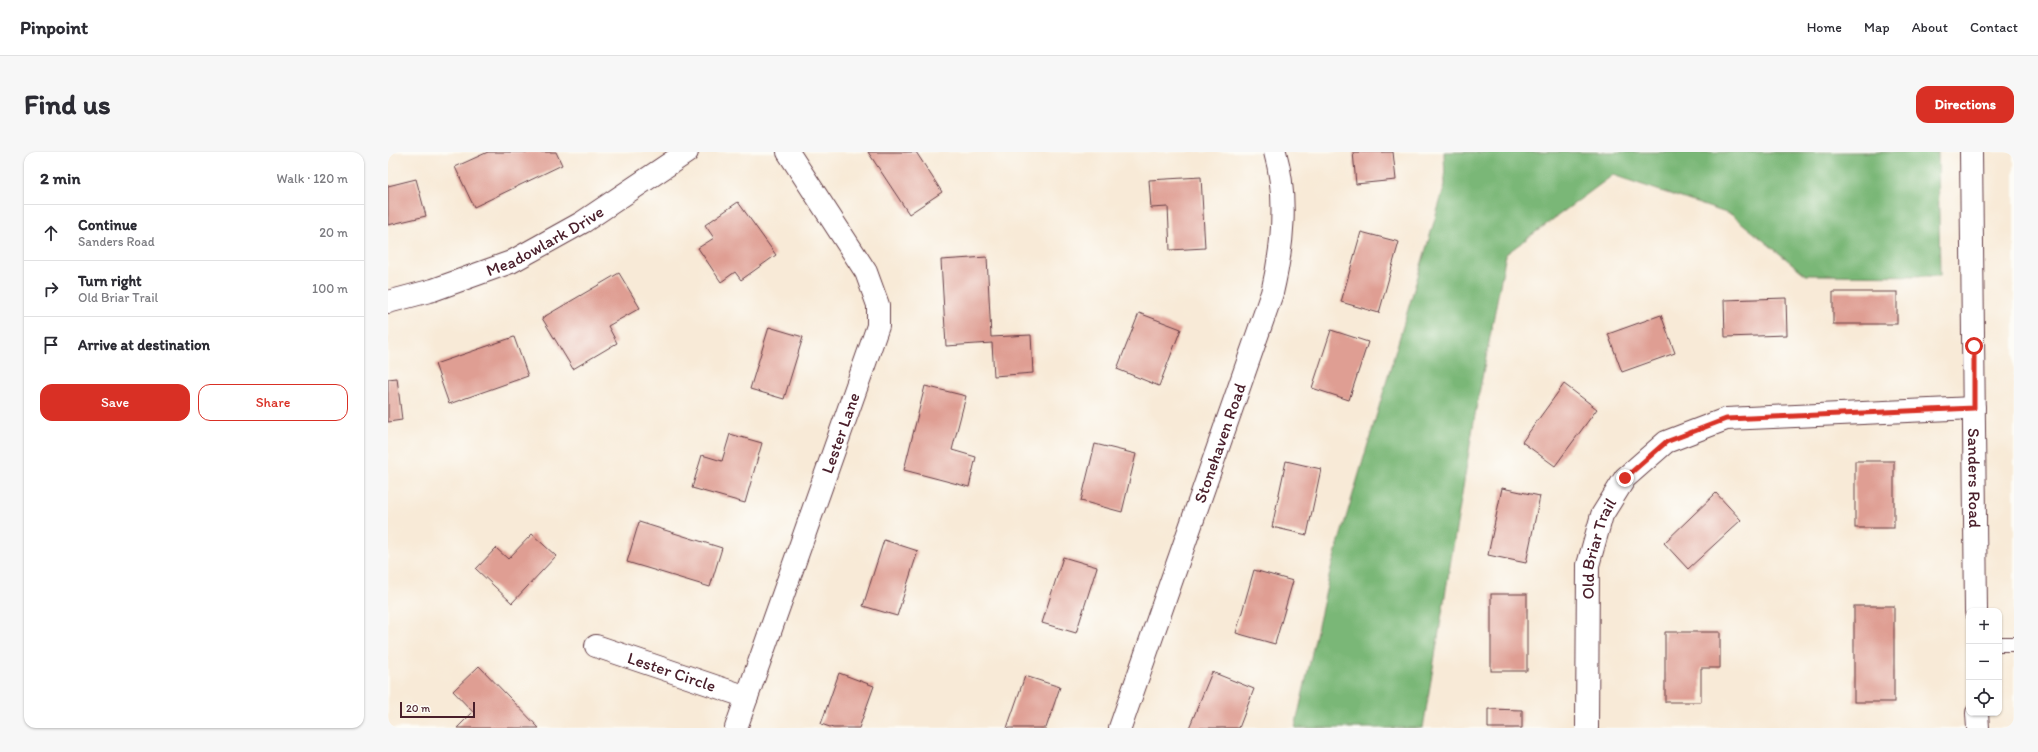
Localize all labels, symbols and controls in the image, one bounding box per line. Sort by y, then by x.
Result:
text: Pinpoint [20,16,88,39]
text: Home [1807,19,1842,36]
text: Map [1864,19,1890,36]
text: About [1912,19,1948,36]
text: Contact [1970,19,2018,36]
button: Directions [1916,86,2014,123]
text: Find us [24,87,111,121]
text: 2 min [40,168,80,188]
text: Walk · 120 m [277,171,348,186]
street label: Meadowlark Drive [483,201,607,280]
text: Continue [78,216,137,234]
icon: ahead [40,222,62,244]
text: 20 m [319,225,348,240]
text: Sanders Road [78,234,155,249]
text: Turn right [78,272,142,290]
icon: right [40,278,62,300]
text: 100 m [312,281,348,296]
text: Old Briar Trail [78,290,158,305]
icon: arrive [40,334,62,356]
text: Arrive at destination [78,336,210,354]
route start [1965,337,1983,355]
street label: Stonehaven Road [1189,380,1250,505]
button: Save [40,384,190,421]
button: Share [198,384,348,421]
street label: Lester Lane [817,390,864,476]
street label: Sanders Road [1964,428,1985,528]
route end [1616,469,1634,487]
street label: Old Briar Trail [1577,494,1620,600]
map controls [1966,608,2002,716]
button: + [1966,608,2002,644]
button: − [1966,644,2002,680]
street label: Lester Circle [625,647,719,696]
button: locate [1966,680,2002,716]
scale bar [400,700,475,719]
text: 20 m [406,702,430,715]

